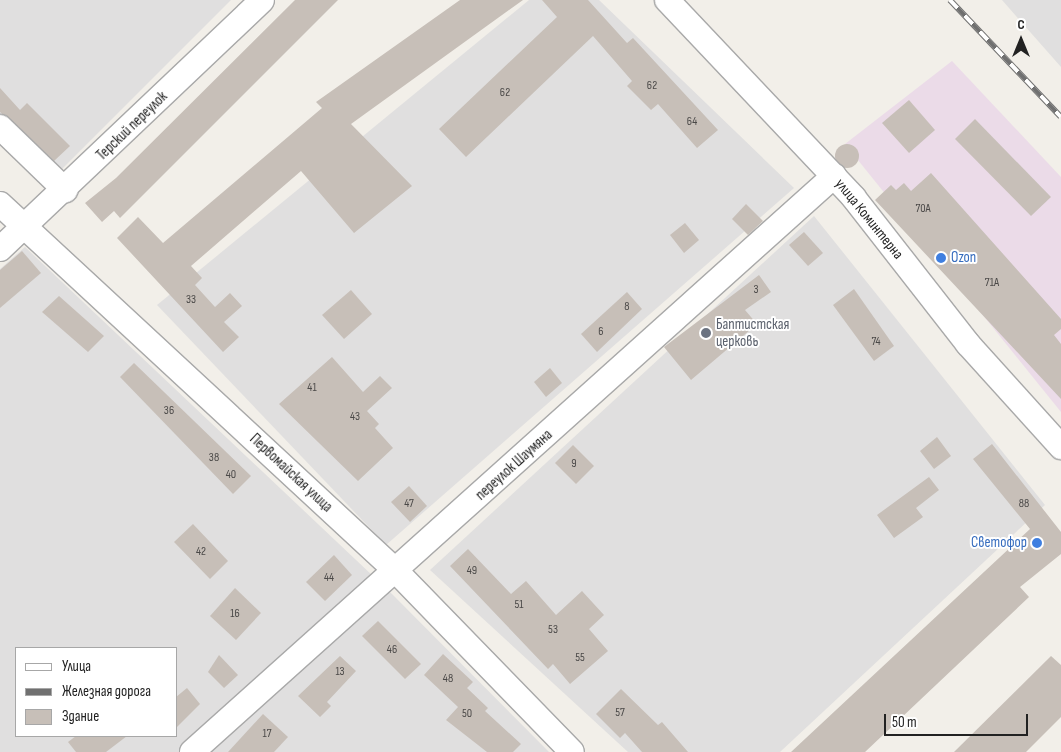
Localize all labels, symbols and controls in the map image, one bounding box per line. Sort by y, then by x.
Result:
north arrow [996,15,1046,65]
text: С [1017,16,1025,33]
house number: 62 [647,79,657,93]
house number: 62 [500,86,510,100]
street label: Терский переулок [93,88,171,164]
house number: 64 [687,115,697,129]
street label: улица Коминтерна [831,175,907,263]
house number: 70А [915,202,931,216]
place label: Ozon [951,249,976,267]
marker: Ozon [935,252,947,264]
house number: 71А [985,276,999,290]
house number: 3 [753,283,759,297]
house number: 33 [186,293,196,307]
house number: 8 [624,300,630,314]
place label: Баптистская церковь [716,315,789,350]
house number: 6 [598,325,604,339]
marker: Баптистская церковь [700,327,712,339]
house number: 74 [871,335,881,349]
house number: 41 [307,381,317,395]
house number: 36 [164,404,174,418]
house number: 43 [350,410,360,424]
street label: переулок Шаумяна [472,426,556,504]
street label: Первомайская улица [246,430,336,516]
house number: 38 [209,451,219,465]
house number: 9 [571,457,577,471]
house number: 40 [226,468,236,482]
house number: 47 [404,497,414,511]
house number: 88 [1019,497,1029,511]
place label: Светофор [971,534,1027,552]
marker: Светофор [1031,537,1043,549]
house number: 42 [196,545,206,559]
house number: 49 [467,564,477,578]
house number: 44 [324,571,334,585]
house number: 51 [514,598,524,612]
house number: 16 [230,607,240,621]
house number: 53 [548,623,558,637]
house number: 46 [387,643,397,657]
legend [15,647,178,737]
house number: 55 [575,651,585,665]
text: Улица [62,657,91,676]
house number: 13 [335,665,345,679]
house number: 48 [443,672,453,686]
text: Железная дорога [62,682,151,701]
scale bar [886,704,1030,736]
house number: 57 [615,706,625,720]
text: Здание [62,707,99,726]
house number: 50 [462,707,472,721]
text: 50 m [892,713,917,732]
house number: 17 [263,727,271,741]

